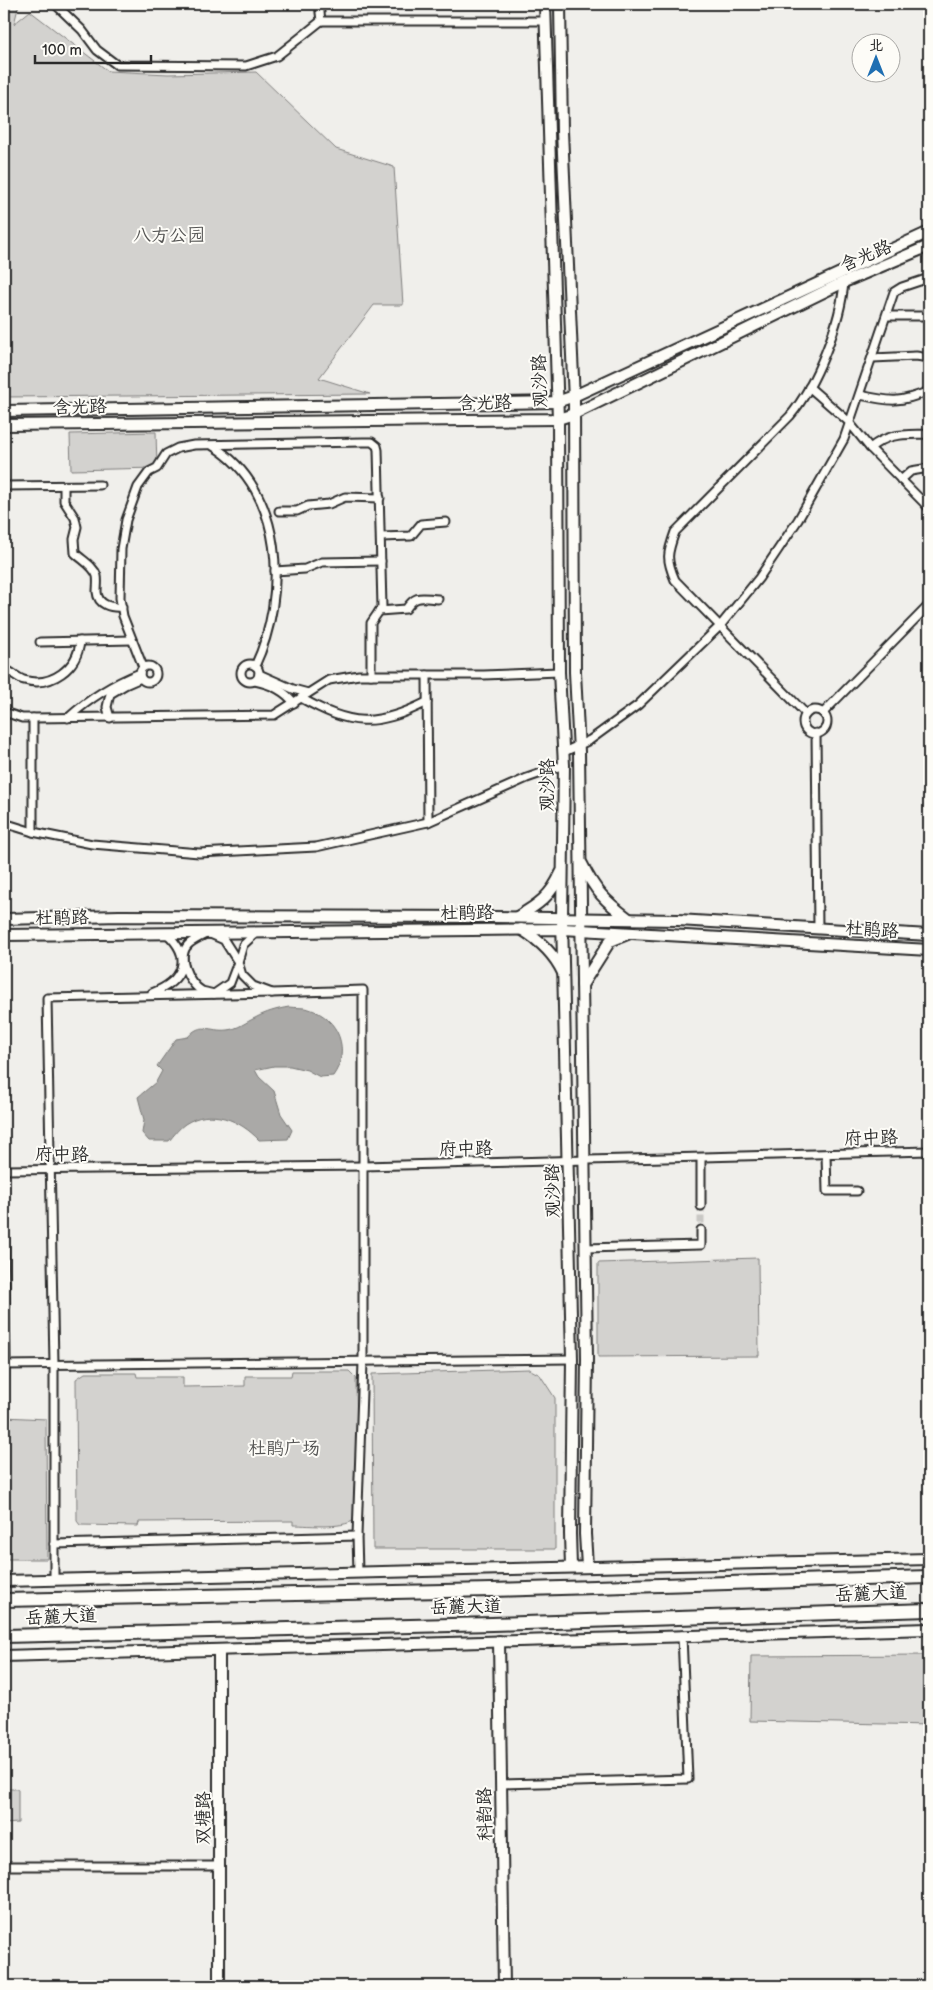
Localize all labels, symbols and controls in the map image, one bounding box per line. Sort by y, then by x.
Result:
scale bar [35,32,151,64]
north arrow [850,32,900,82]
text: 北 [869,37,883,54]
text: 100 m [42,41,82,60]
park label: 八方公园 [133,225,205,246]
street label: 含光路 [837,236,895,276]
street label: 观沙路 [529,354,551,408]
street label: 含光路 [458,392,512,414]
street label: 含光路 [53,396,107,418]
street label: 观沙路 [537,758,558,812]
street label: 杜鹃路 [440,902,494,924]
street label: 杜鹃路 [35,907,89,929]
street label: 杜鹃路 [844,918,900,942]
street label: 府中路 [844,1127,898,1149]
street label: 府中路 [439,1138,493,1160]
street label: 府中路 [35,1144,89,1165]
street label: 观沙路 [542,1164,564,1218]
park label: 杜鹃广场 [248,1438,320,1459]
street label: 岳麓大道 [835,1582,907,1606]
street label: 岳麓大道 [430,1596,502,1618]
street label: 岳麓大道 [25,1605,97,1629]
street label: 科韵路 [474,1787,496,1841]
street label: 双塘路 [193,1791,214,1845]

